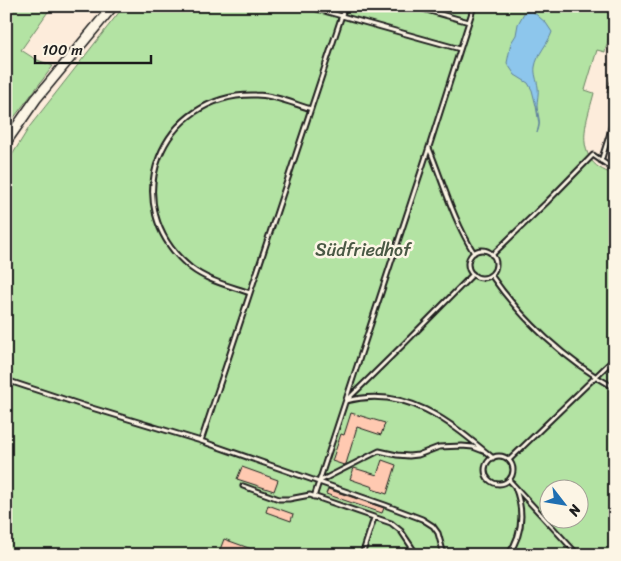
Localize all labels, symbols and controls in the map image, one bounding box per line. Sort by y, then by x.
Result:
scale bar [35,32,151,64]
text: 100 m [42,37,83,63]
park label: Südfriedhof [315,234,413,266]
north arrow [538,478,588,528]
text: N [561,499,588,521]

